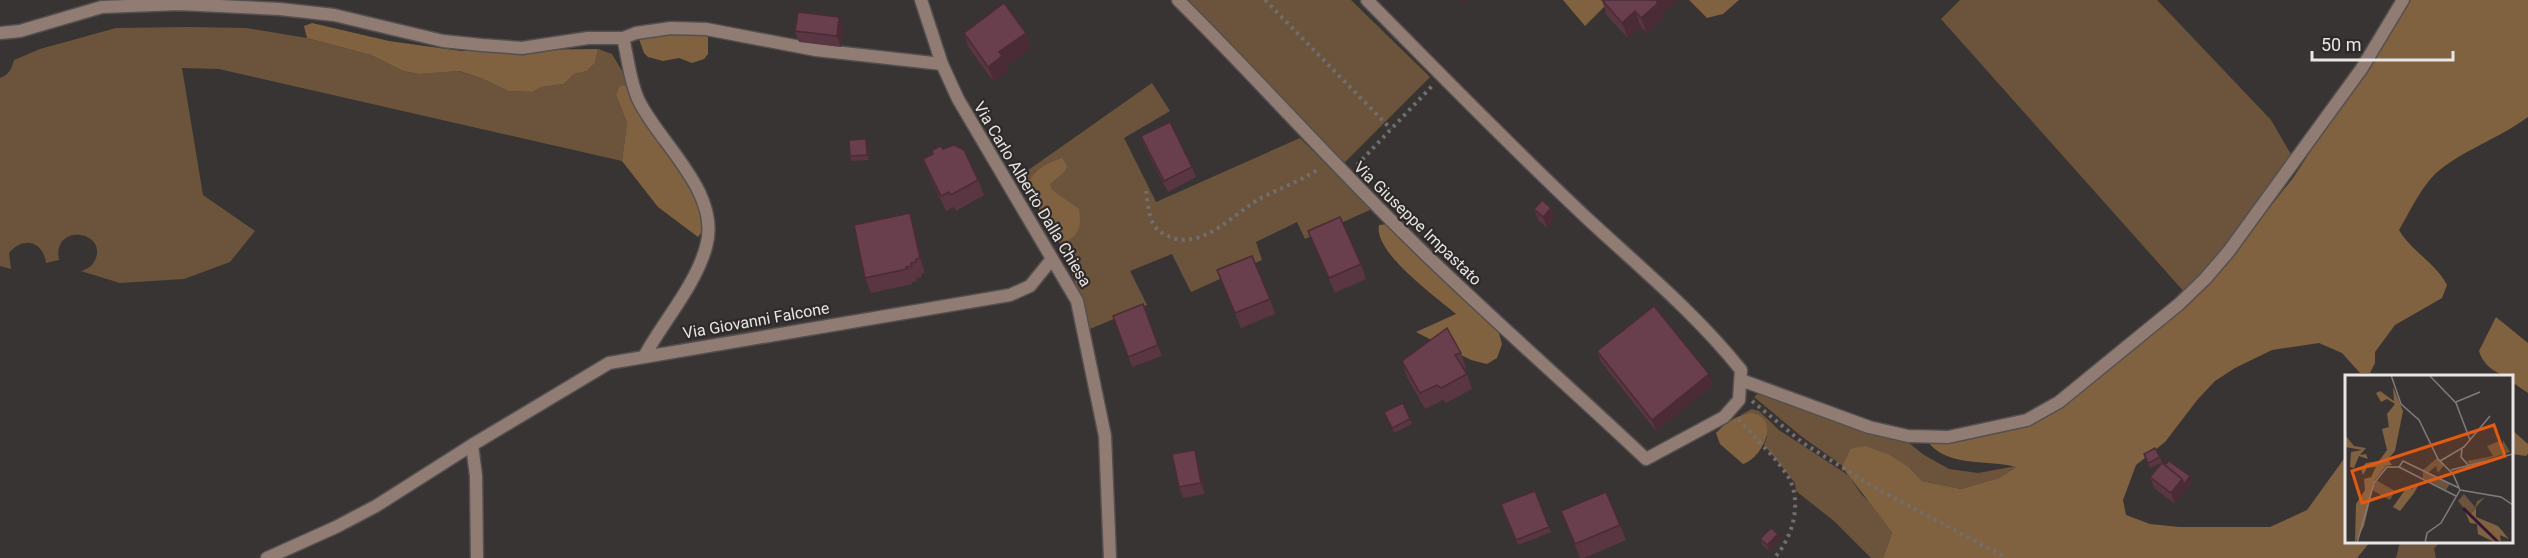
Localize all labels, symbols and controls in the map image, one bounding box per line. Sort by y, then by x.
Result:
scale bar [2312,24,2453,62]
text: 50 m [2321,34,2361,55]
street label: Via Carlo Alberto Dalla Chiesa [970,98,1095,290]
street label: Via Giuseppe Impastato [1350,157,1485,289]
street label: Via Giovanni Falcone [681,298,831,343]
inset map [2345,375,2513,543]

